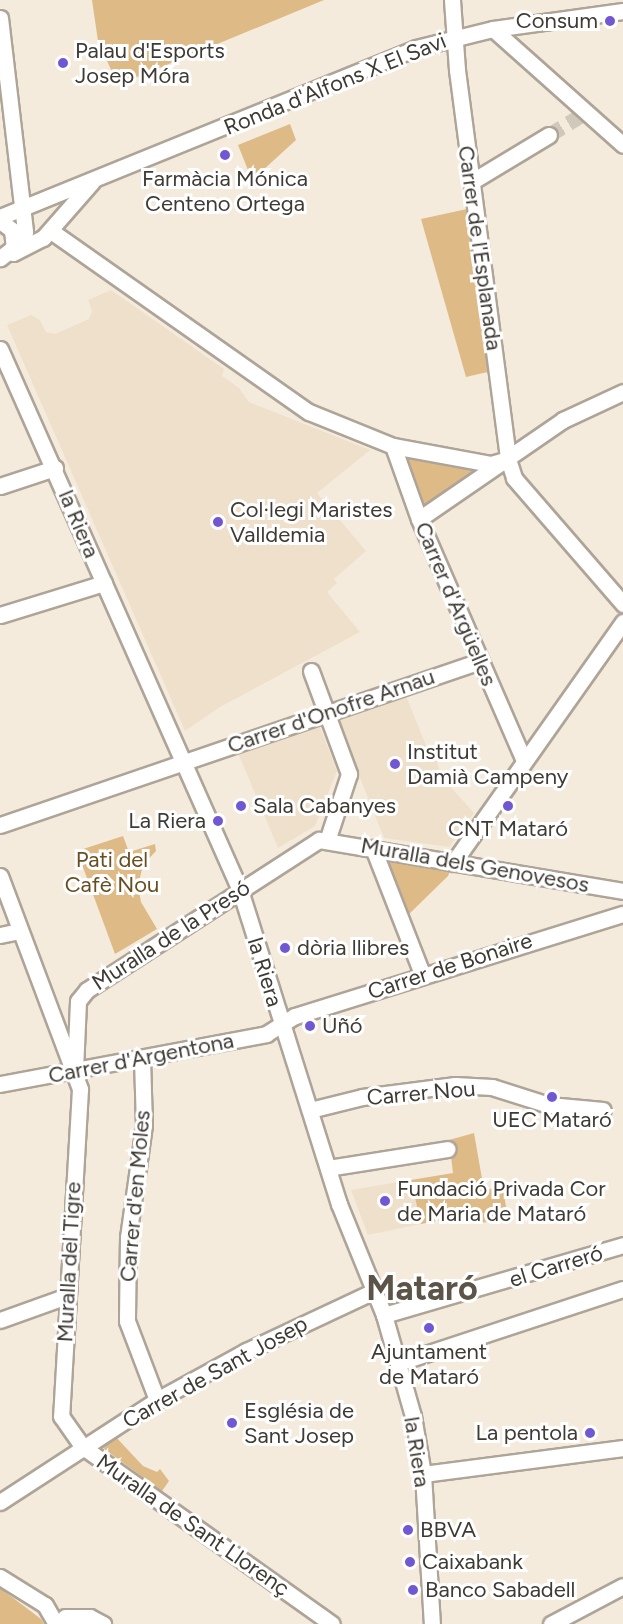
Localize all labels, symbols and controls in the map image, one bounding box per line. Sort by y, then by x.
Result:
place label: Consum [516,8,598,34]
marker: Consum [603,14,617,28]
street label: Ronda d'Alfons X El Savi [220,27,450,141]
place label: Palau d'Esports Josep Móra [75,37,225,88]
marker: Palau d'Esports Josep Móra [56,56,70,70]
street label: Carrer de l'Esplanada [453,144,507,352]
marker: Farmàcia Mónica Centeno Ortega [218,148,232,162]
place label: Farmàcia Mónica Centeno Ortega [142,165,308,216]
street label: la Riera [53,486,105,562]
place label: Col·legi Maristes Valldemia [230,496,393,548]
marker: Col·legi Maristes Valldemia [211,515,225,529]
street label: Carrer d'Argüelles [410,518,502,690]
street label: Carrer d'Onofre Arnau [224,663,438,759]
place label: Institut Damià Campeny [407,738,568,790]
marker: Institut Damià Campeny [388,757,402,771]
place label: Sala Cabanyes [253,793,396,819]
marker: Sala Cabanyes [234,799,248,813]
marker: CNT Mataró [501,799,515,813]
place label: La Riera [128,808,206,834]
marker: La Riera [211,814,225,828]
place label: CNT Mataró [448,816,568,842]
street label: Muralla dels Genovesos [359,832,591,898]
park label: Pati del Cafè Nou [65,846,159,897]
street label: Muralla de la Presó [87,874,255,996]
street label: Carrer de Bonaire [364,927,536,1005]
street label: la Riera [242,934,288,1010]
place label: dòria llibres [297,935,409,961]
marker: dòria llibres [278,941,292,955]
place label: Uñó [322,1013,363,1039]
marker: Uñó [303,1019,317,1033]
street label: Carrer d'Argentona [46,1027,236,1089]
street label: Carrer Nou [366,1075,476,1111]
marker: UEC Mataró [545,1090,559,1104]
place label: UEC Mataró [492,1107,612,1133]
street label: Carrer d'en Moles [114,1109,156,1283]
place label: Fundació Privada Cor de Maria de Mataró [397,1175,606,1226]
street label: Muralla del Tigre [52,1181,86,1343]
marker: Fundació Privada Cor de Maria de Mataró [378,1194,392,1208]
street label: el Carreró [506,1239,606,1293]
district label: Mataró [366,1269,478,1309]
street label: Carrer de Sant Josep [118,1310,312,1434]
marker: Ajuntament de Mataró [422,1321,436,1335]
place label: Ajuntament de Mataró [371,1338,487,1390]
place label: Església de Sant Josep [244,1397,354,1448]
street label: la Riera [398,1415,436,1489]
marker: Església de Sant Josep [225,1416,239,1430]
place label: La pentola [476,1420,578,1446]
marker: La pentola [583,1426,597,1440]
street label: Muralla de Sant Llorenç [91,1448,295,1602]
place label: BBVA [420,1517,476,1543]
marker: BBVA [401,1523,415,1537]
place label: Caixabank [422,1549,523,1575]
marker: Caixabank [403,1555,417,1569]
place label: Banco Sabadell [425,1577,575,1603]
marker: Banco Sabadell [406,1583,420,1597]

